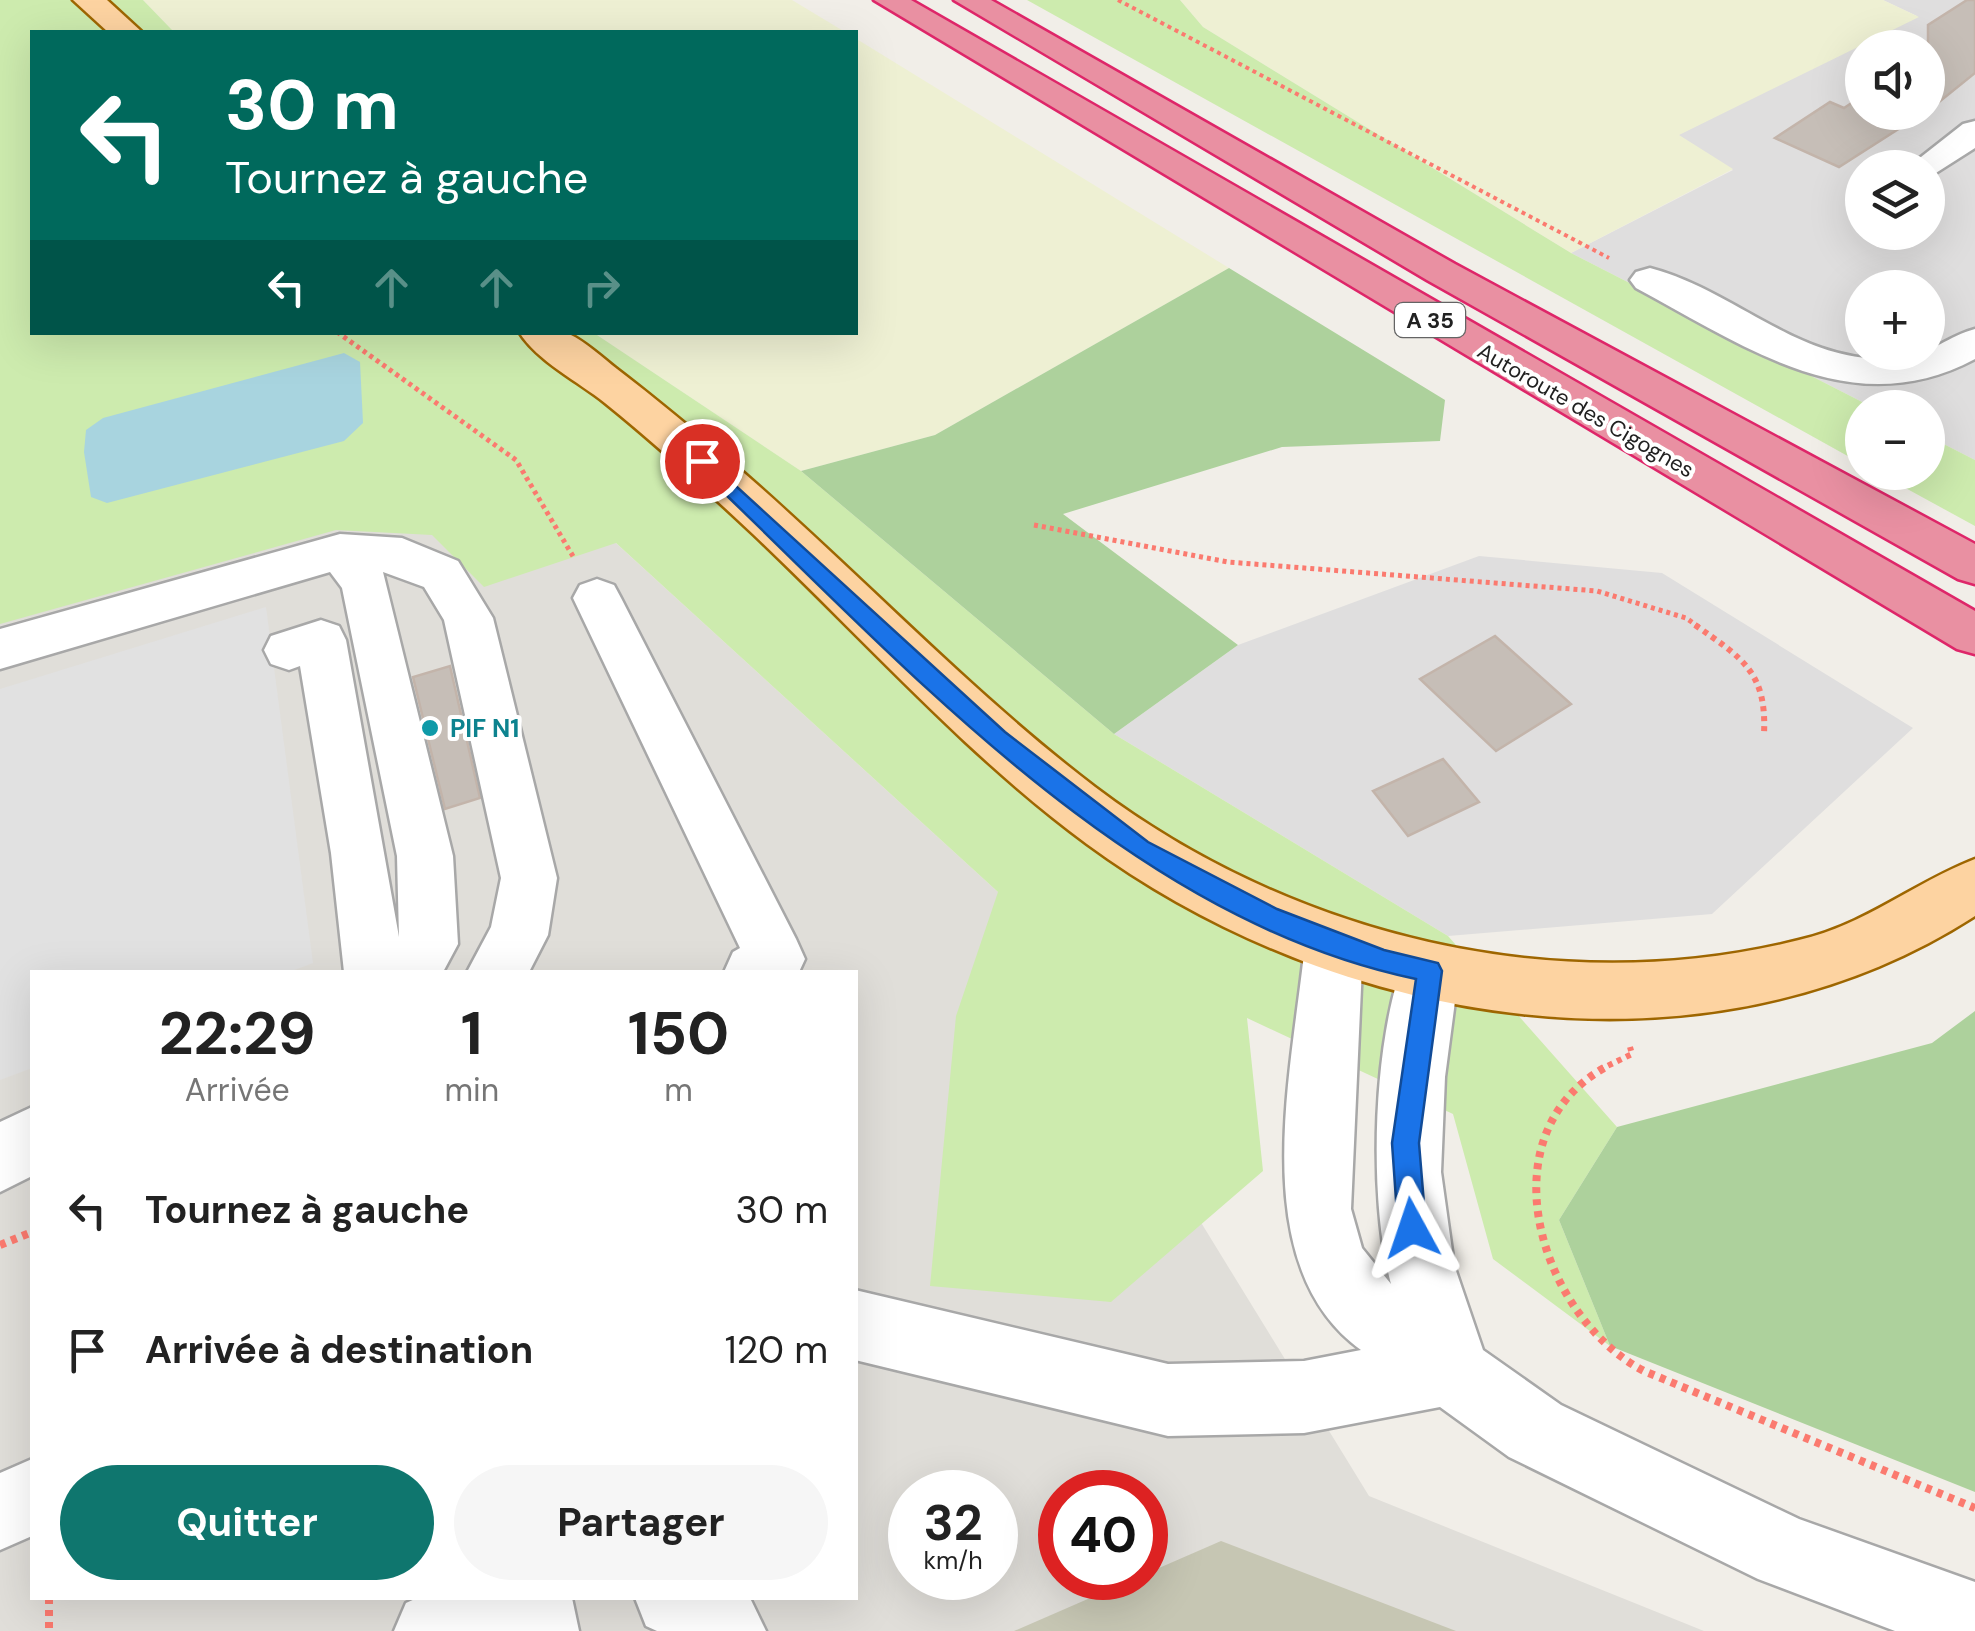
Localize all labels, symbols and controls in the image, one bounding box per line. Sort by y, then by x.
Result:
map controls [1845,30,1945,490]
button: sound [1845,30,1945,130]
text: 30 m [225,60,399,151]
icon: left [60,70,190,200]
text: Tournez à gauche [225,148,588,207]
button: layers [1845,150,1945,250]
icon: left [259,260,314,315]
icon: ahead [364,260,419,315]
icon: ahead [469,260,524,315]
icon: right [574,260,629,315]
button: + [1845,270,1945,370]
road number: A 35 [1395,303,1465,337]
street label: Autoroute des Cigognes [1472,337,1699,484]
button: − [1845,390,1945,490]
pin [660,419,745,504]
icon: arrive [675,434,730,489]
place label: PIF N1 [450,712,519,745]
marker: PIF N1 [419,717,441,739]
text: 22:29 [159,994,316,1073]
text: 1 [461,994,483,1073]
text: 150 [628,994,729,1073]
text: Arrivée [185,1069,290,1111]
text: min [444,1069,499,1111]
text: m [664,1069,693,1111]
position arrow [1360,1176,1464,1280]
icon: left [60,1183,115,1238]
text: Tournez à gauche [145,1185,469,1235]
text: 30 m [736,1185,828,1235]
icon: arrive [60,1323,115,1378]
text: Arrivée à destination [145,1325,533,1375]
text: 120 m [725,1325,828,1375]
button: Quitter [60,1465,434,1580]
button: Partager [454,1465,828,1580]
speed limit sign: 40 [1038,1470,1168,1600]
text: 32 [924,1490,983,1556]
text: km/h [923,1544,983,1577]

